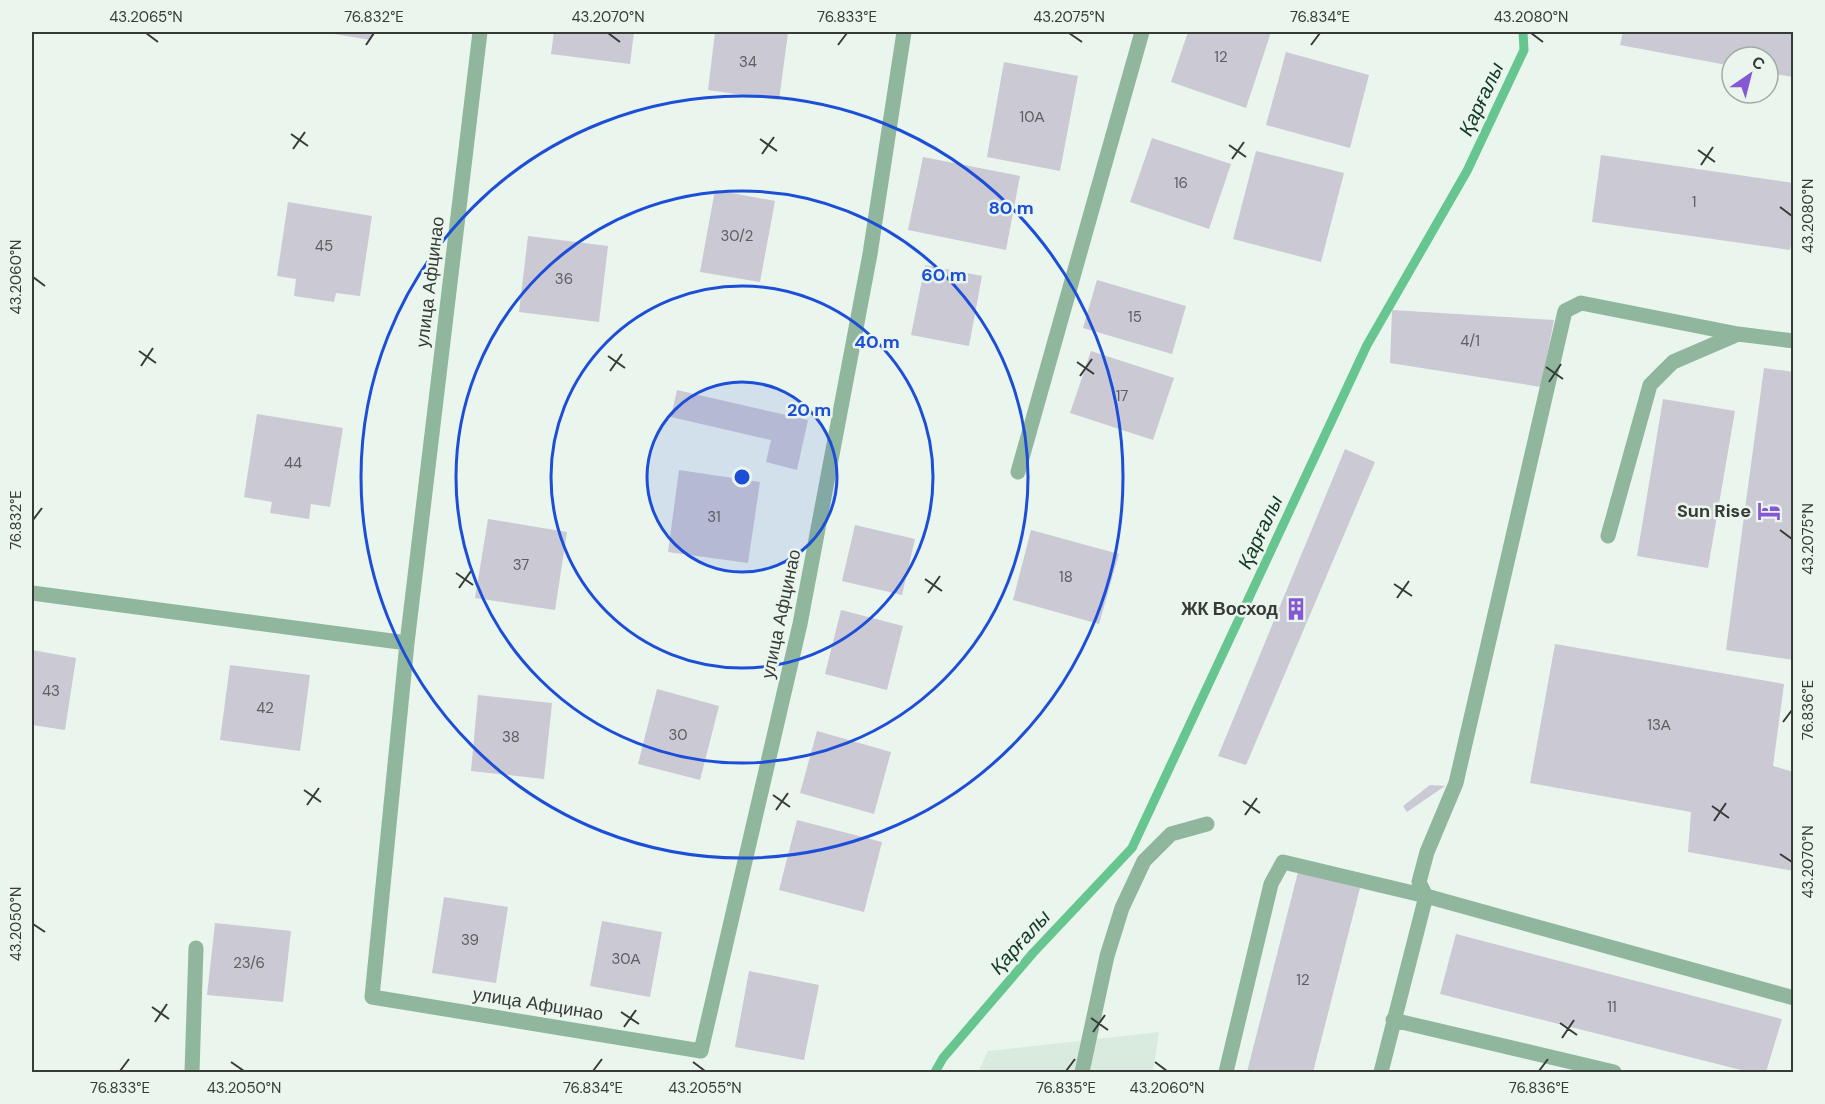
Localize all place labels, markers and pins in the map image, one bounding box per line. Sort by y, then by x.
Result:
centre of rings [732,467,752,487]
hotel icon: Sun Rise [1756,498,1782,524]
place label: Sun Rise [1677,499,1751,523]
building icon: ЖК Восход [1283,596,1309,622]
place label: ЖК Восход [1180,597,1279,621]

